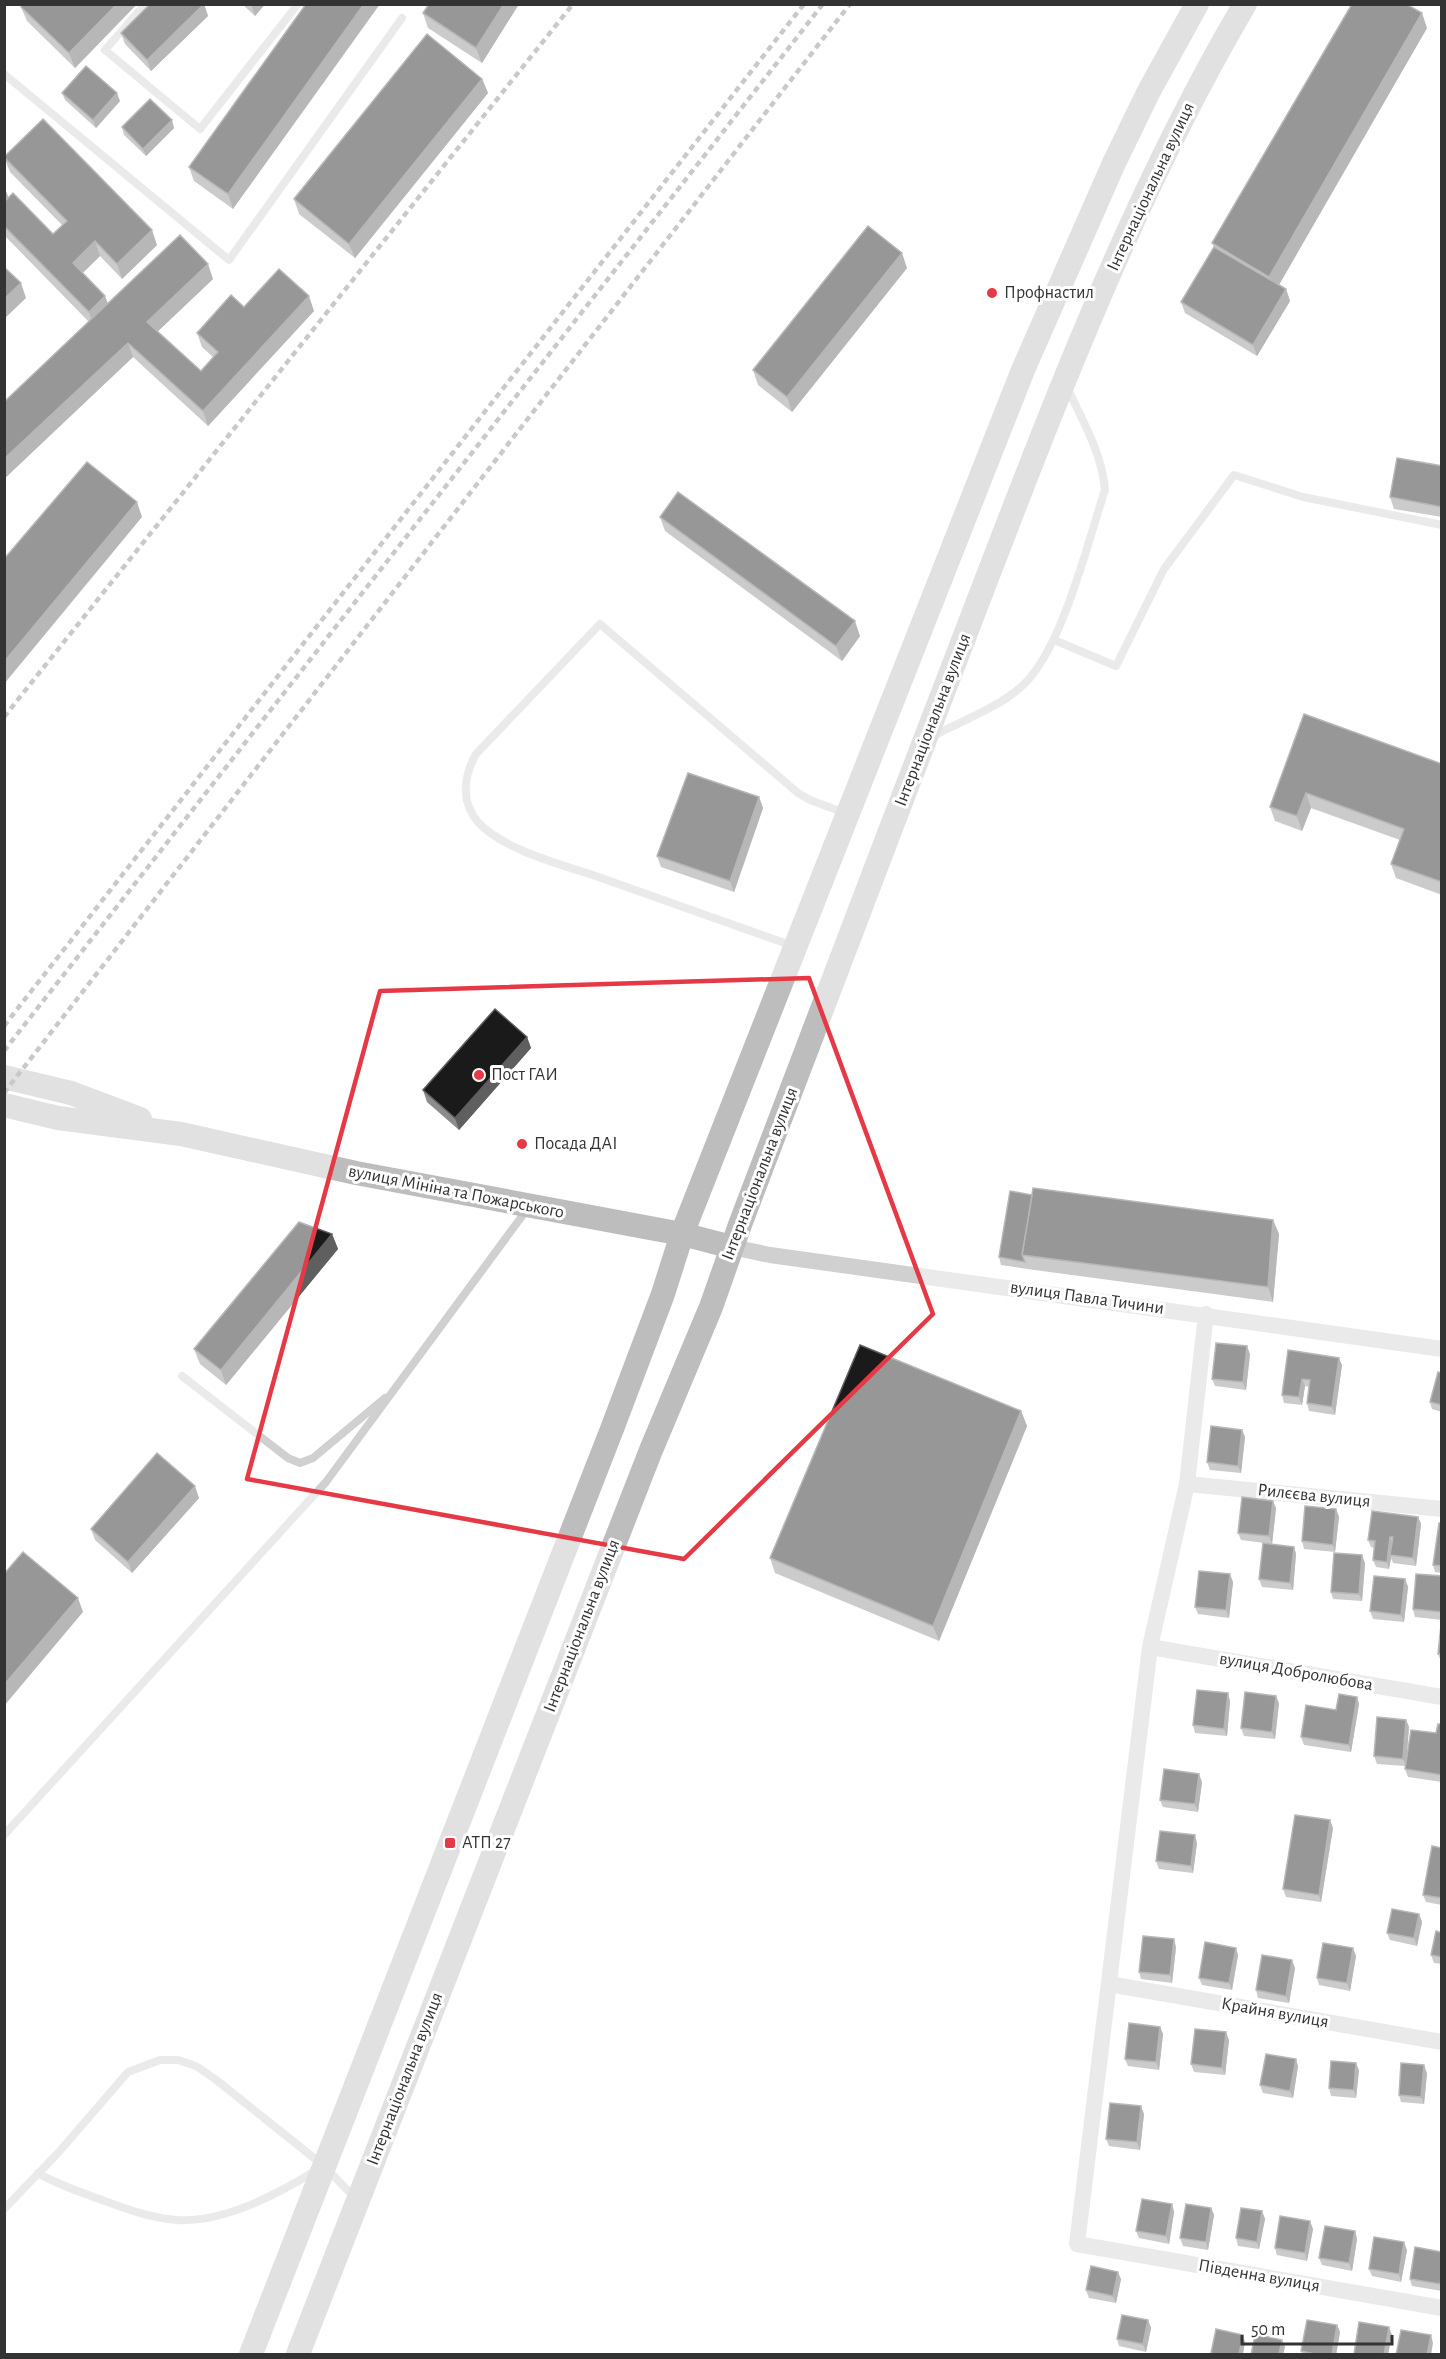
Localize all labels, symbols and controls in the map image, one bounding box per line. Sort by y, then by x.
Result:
street label: Інтернаціональна вулиця [1104,100,1198,274]
place label: Профнастил [1004,284,1094,302]
marker: Профнастил [985,286,999,300]
street label: Інтернаціональна вулиця [892,631,974,809]
place label: Пост ГАИ [491,1066,558,1084]
marker: Пост ГАИ [472,1068,486,1082]
street label: Інтернаціональна вулиця [719,1085,801,1263]
place label: Посада ДАІ [534,1135,617,1153]
marker: Посада ДАІ [515,1137,529,1151]
street label: вулиця Мініна та Пожарського [347,1162,565,1222]
street label: вулиця Павла Тичини [1009,1278,1165,1318]
street label: Рилєєва вулиця [1257,1481,1371,1511]
street label: Інтернаціональна вулиця [541,1537,623,1715]
street label: вулиця Добролюбова [1218,1649,1374,1694]
place label: АТП 27 [462,1834,511,1852]
marker: АТП 27 [443,1836,457,1850]
street label: Інтернаціональна вулиця [364,1990,446,2168]
street label: Крайня вулиця [1220,1995,1330,2031]
street label: Південна вулиця [1197,2256,1321,2296]
scale bar [1242,2308,1392,2346]
text: 50 m [1251,2321,1285,2339]

